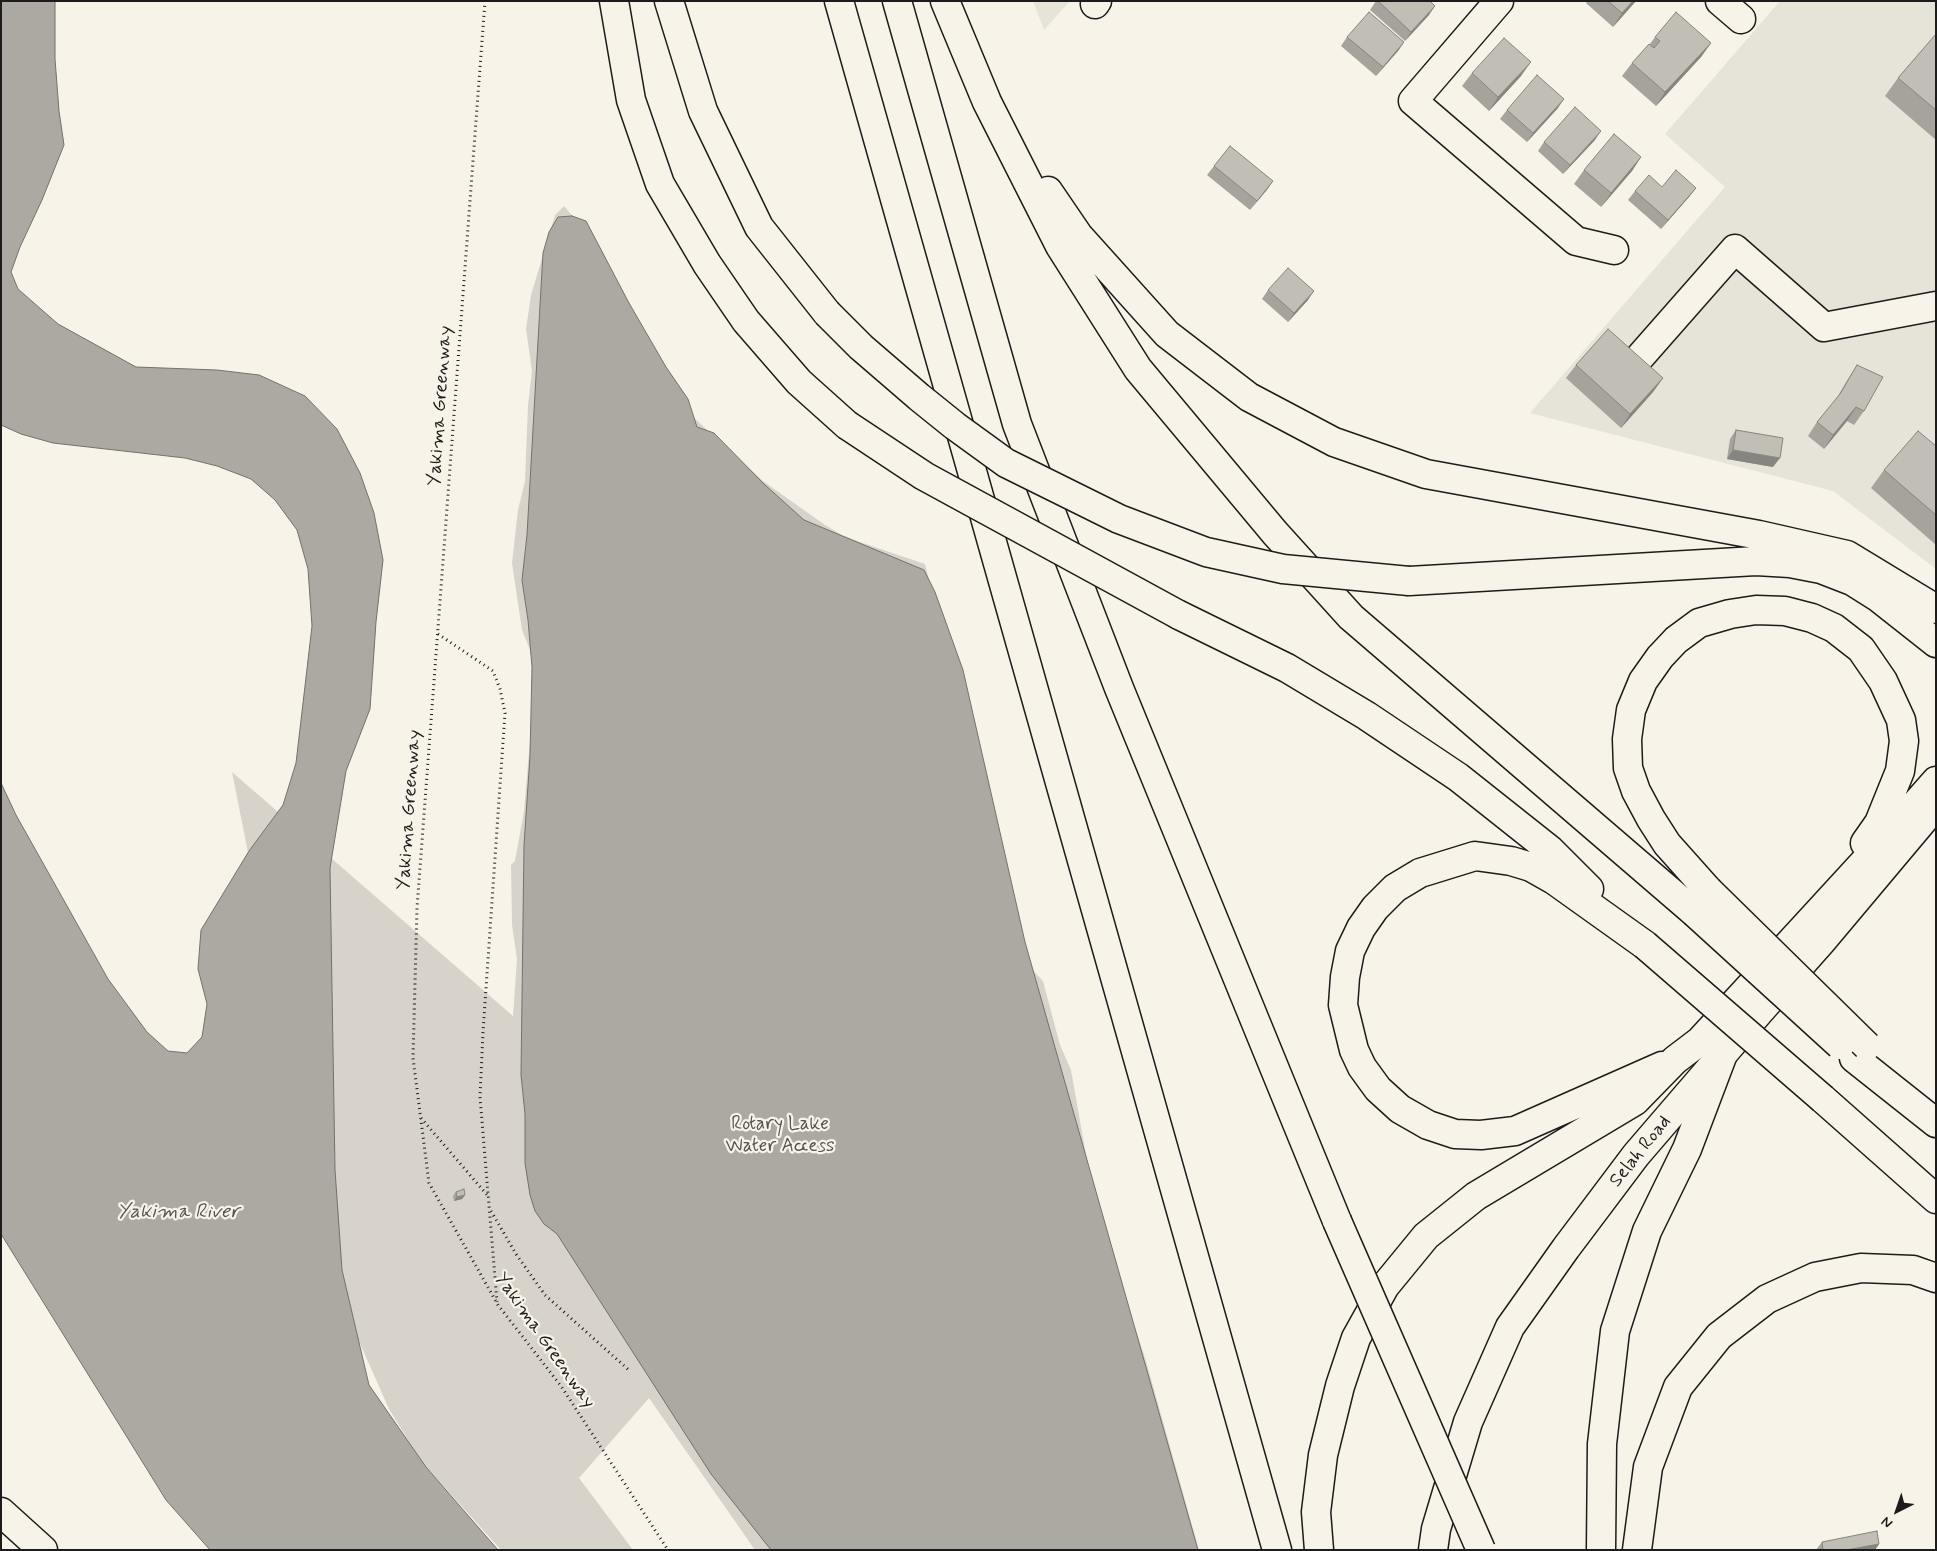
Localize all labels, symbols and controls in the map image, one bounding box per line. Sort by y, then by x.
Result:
street label: Yakima Greenway [424,325,458,487]
street label: Yakima Greenway [393,729,427,891]
street label: Selah Road [1605,1112,1677,1192]
park label: Rotary Lake Water Access [725,1114,835,1158]
water label: Yakima River [117,1201,239,1225]
street label: Yakima Greenway [489,1269,599,1413]
north arrow [1872,1486,1922,1536]
text: N [1878,1512,1897,1532]

